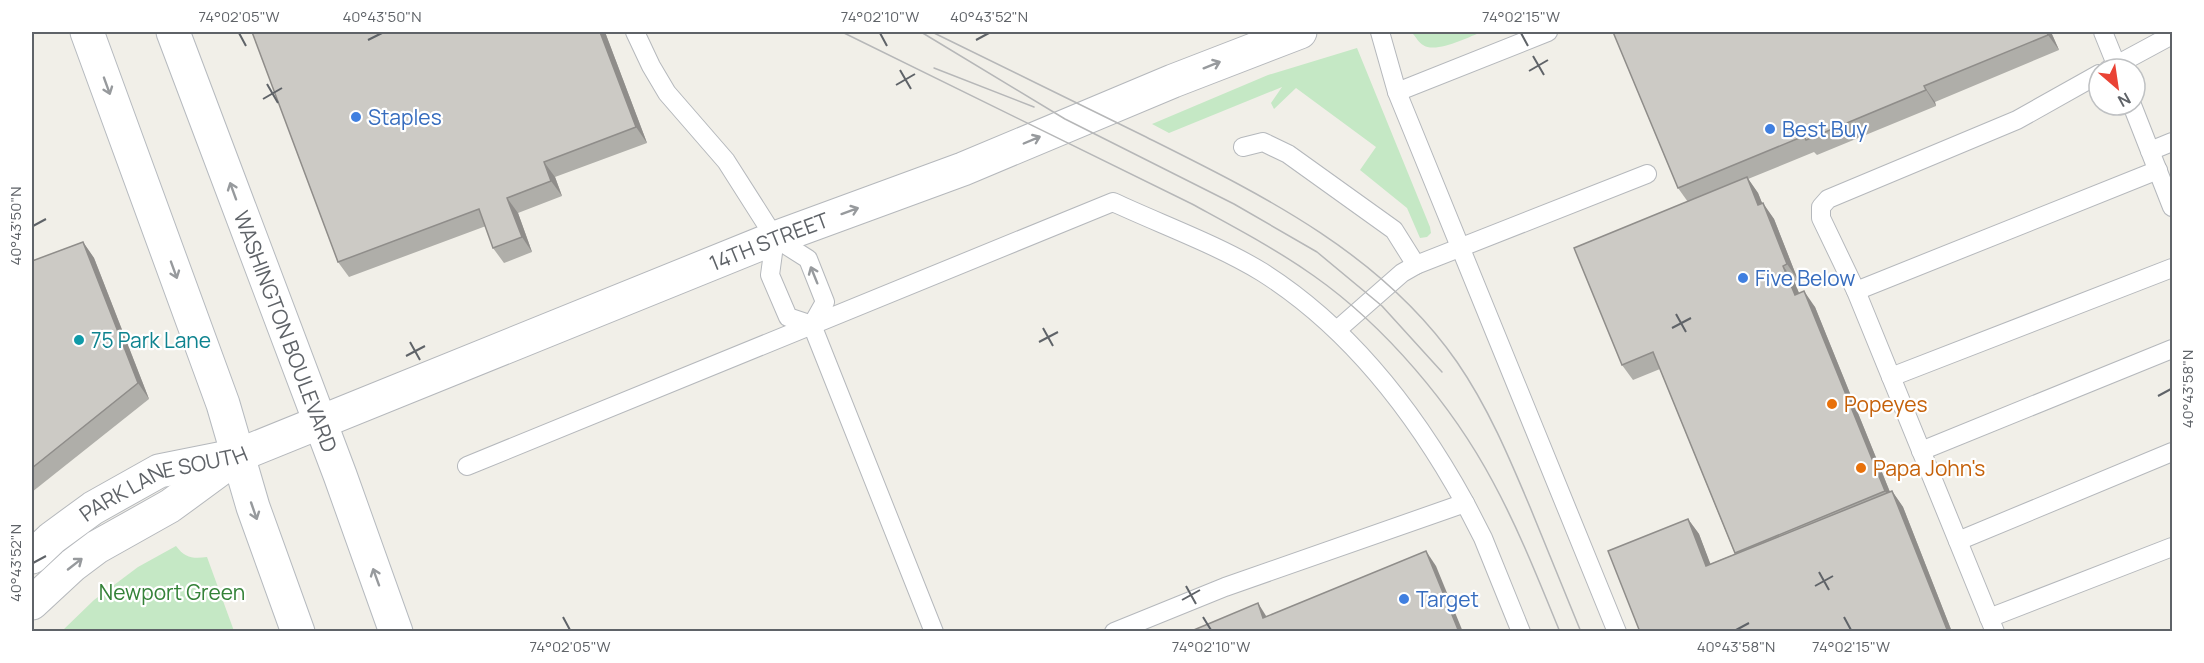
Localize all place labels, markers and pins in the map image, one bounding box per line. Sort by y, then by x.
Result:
place label: Staples [368,103,442,131]
marker: Staples [349,110,363,124]
place label: Best Buy [1782,115,1867,143]
marker: Best Buy [1763,122,1777,136]
place label: Five Below [1755,264,1855,292]
marker: Five Below [1736,271,1750,285]
place label: 75 Park Lane [91,326,211,354]
marker: 75 Park Lane [72,333,86,347]
place label: Popeyes [1844,390,1928,418]
marker: Popeyes [1825,397,1839,411]
place label: Papa John's [1873,454,1985,482]
marker: Papa John's [1854,461,1868,475]
place label: Target [1416,585,1479,613]
marker: Target [1397,592,1411,606]

